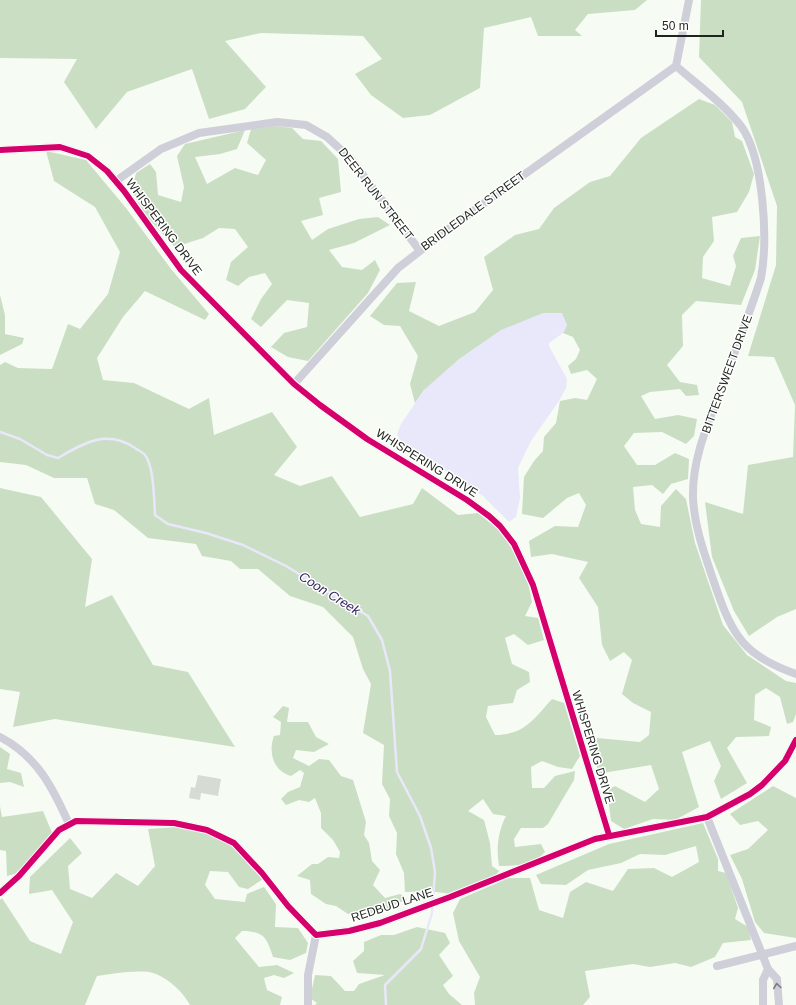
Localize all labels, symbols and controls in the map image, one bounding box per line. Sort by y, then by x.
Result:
scale bar [656,12,723,38]
text: 50 m [662,19,689,33]
street label: DEER RUN STREET [336,145,417,243]
street label: BRIDLEDALE STREET [418,168,528,254]
street label: WHISPERING DRIVE [123,176,205,278]
street label: BITTERSWEET DRIVE [699,313,755,435]
street label: WHISPERING DRIVE [374,426,480,500]
water label: Coon Creek [296,569,364,619]
street label: WHISPERING DRIVE [569,689,617,805]
street label: REDBUD LANE [349,885,435,925]
one-way arrow [773,983,782,989]

